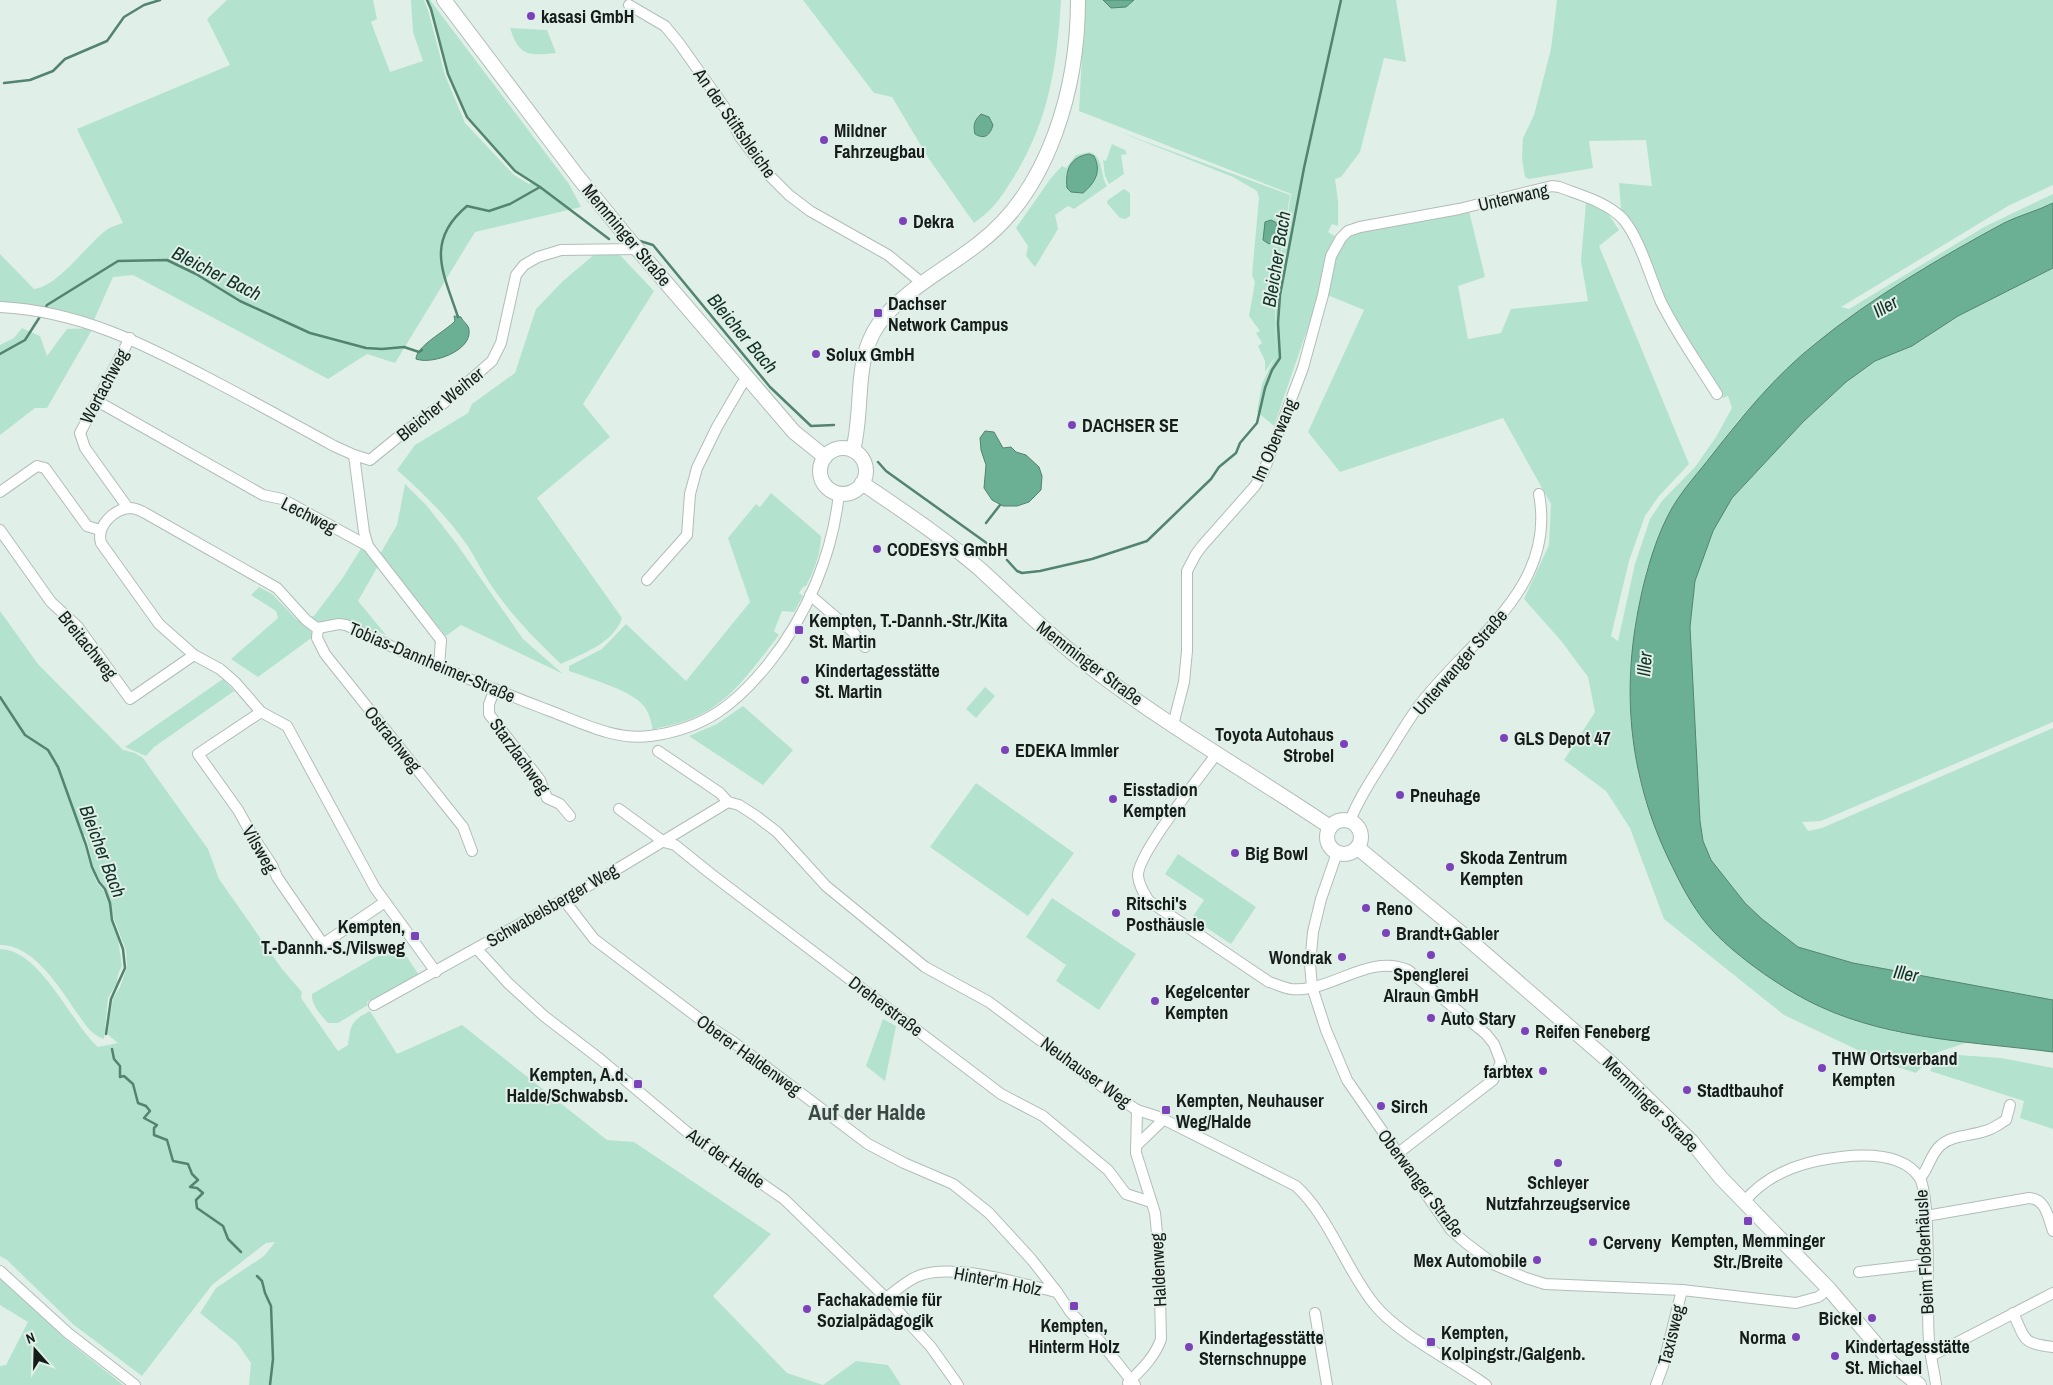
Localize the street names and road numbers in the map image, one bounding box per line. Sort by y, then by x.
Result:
street label: An der Stiftsbleiche [687,62,782,183]
street label: Unterwang [1475,177,1551,217]
street label: Memminger Straße [577,178,677,292]
street label: Wertachweg [74,343,135,428]
street label: Bleicher Weiher [391,361,489,447]
street label: Im Oberwang [1245,394,1303,486]
street label: Lechweg [277,490,342,540]
street label: Unterwanger Straße [1407,604,1513,720]
street label: Breitachweg [52,605,124,685]
street label: Memminger Straße [1032,615,1148,711]
street label: Tobias-Dannheimer-Straße [345,616,519,708]
street label: Ostrachweg [359,701,428,778]
street label: Starzlachweg [484,713,557,800]
street label: Vilsweg [236,820,284,878]
street label: Schwabelsberger Weg [482,857,623,953]
street label: Dreherstraße [844,970,928,1042]
street label: Oberer Haldenweg [692,1008,807,1102]
street label: Neuhauser Weg [1036,1031,1137,1114]
street label: Memminger Straße [1597,1050,1705,1158]
street label: Auf der Halde [681,1121,770,1194]
street label: Oberwanger Straße [1372,1124,1470,1242]
street label: Beim Floßerhäusle [1908,1189,1940,1315]
street label: Haldenweg [1144,1232,1172,1308]
street label: Hinter'm Holz [952,1260,1044,1302]
street label: Taxisweg [1651,1301,1691,1368]

